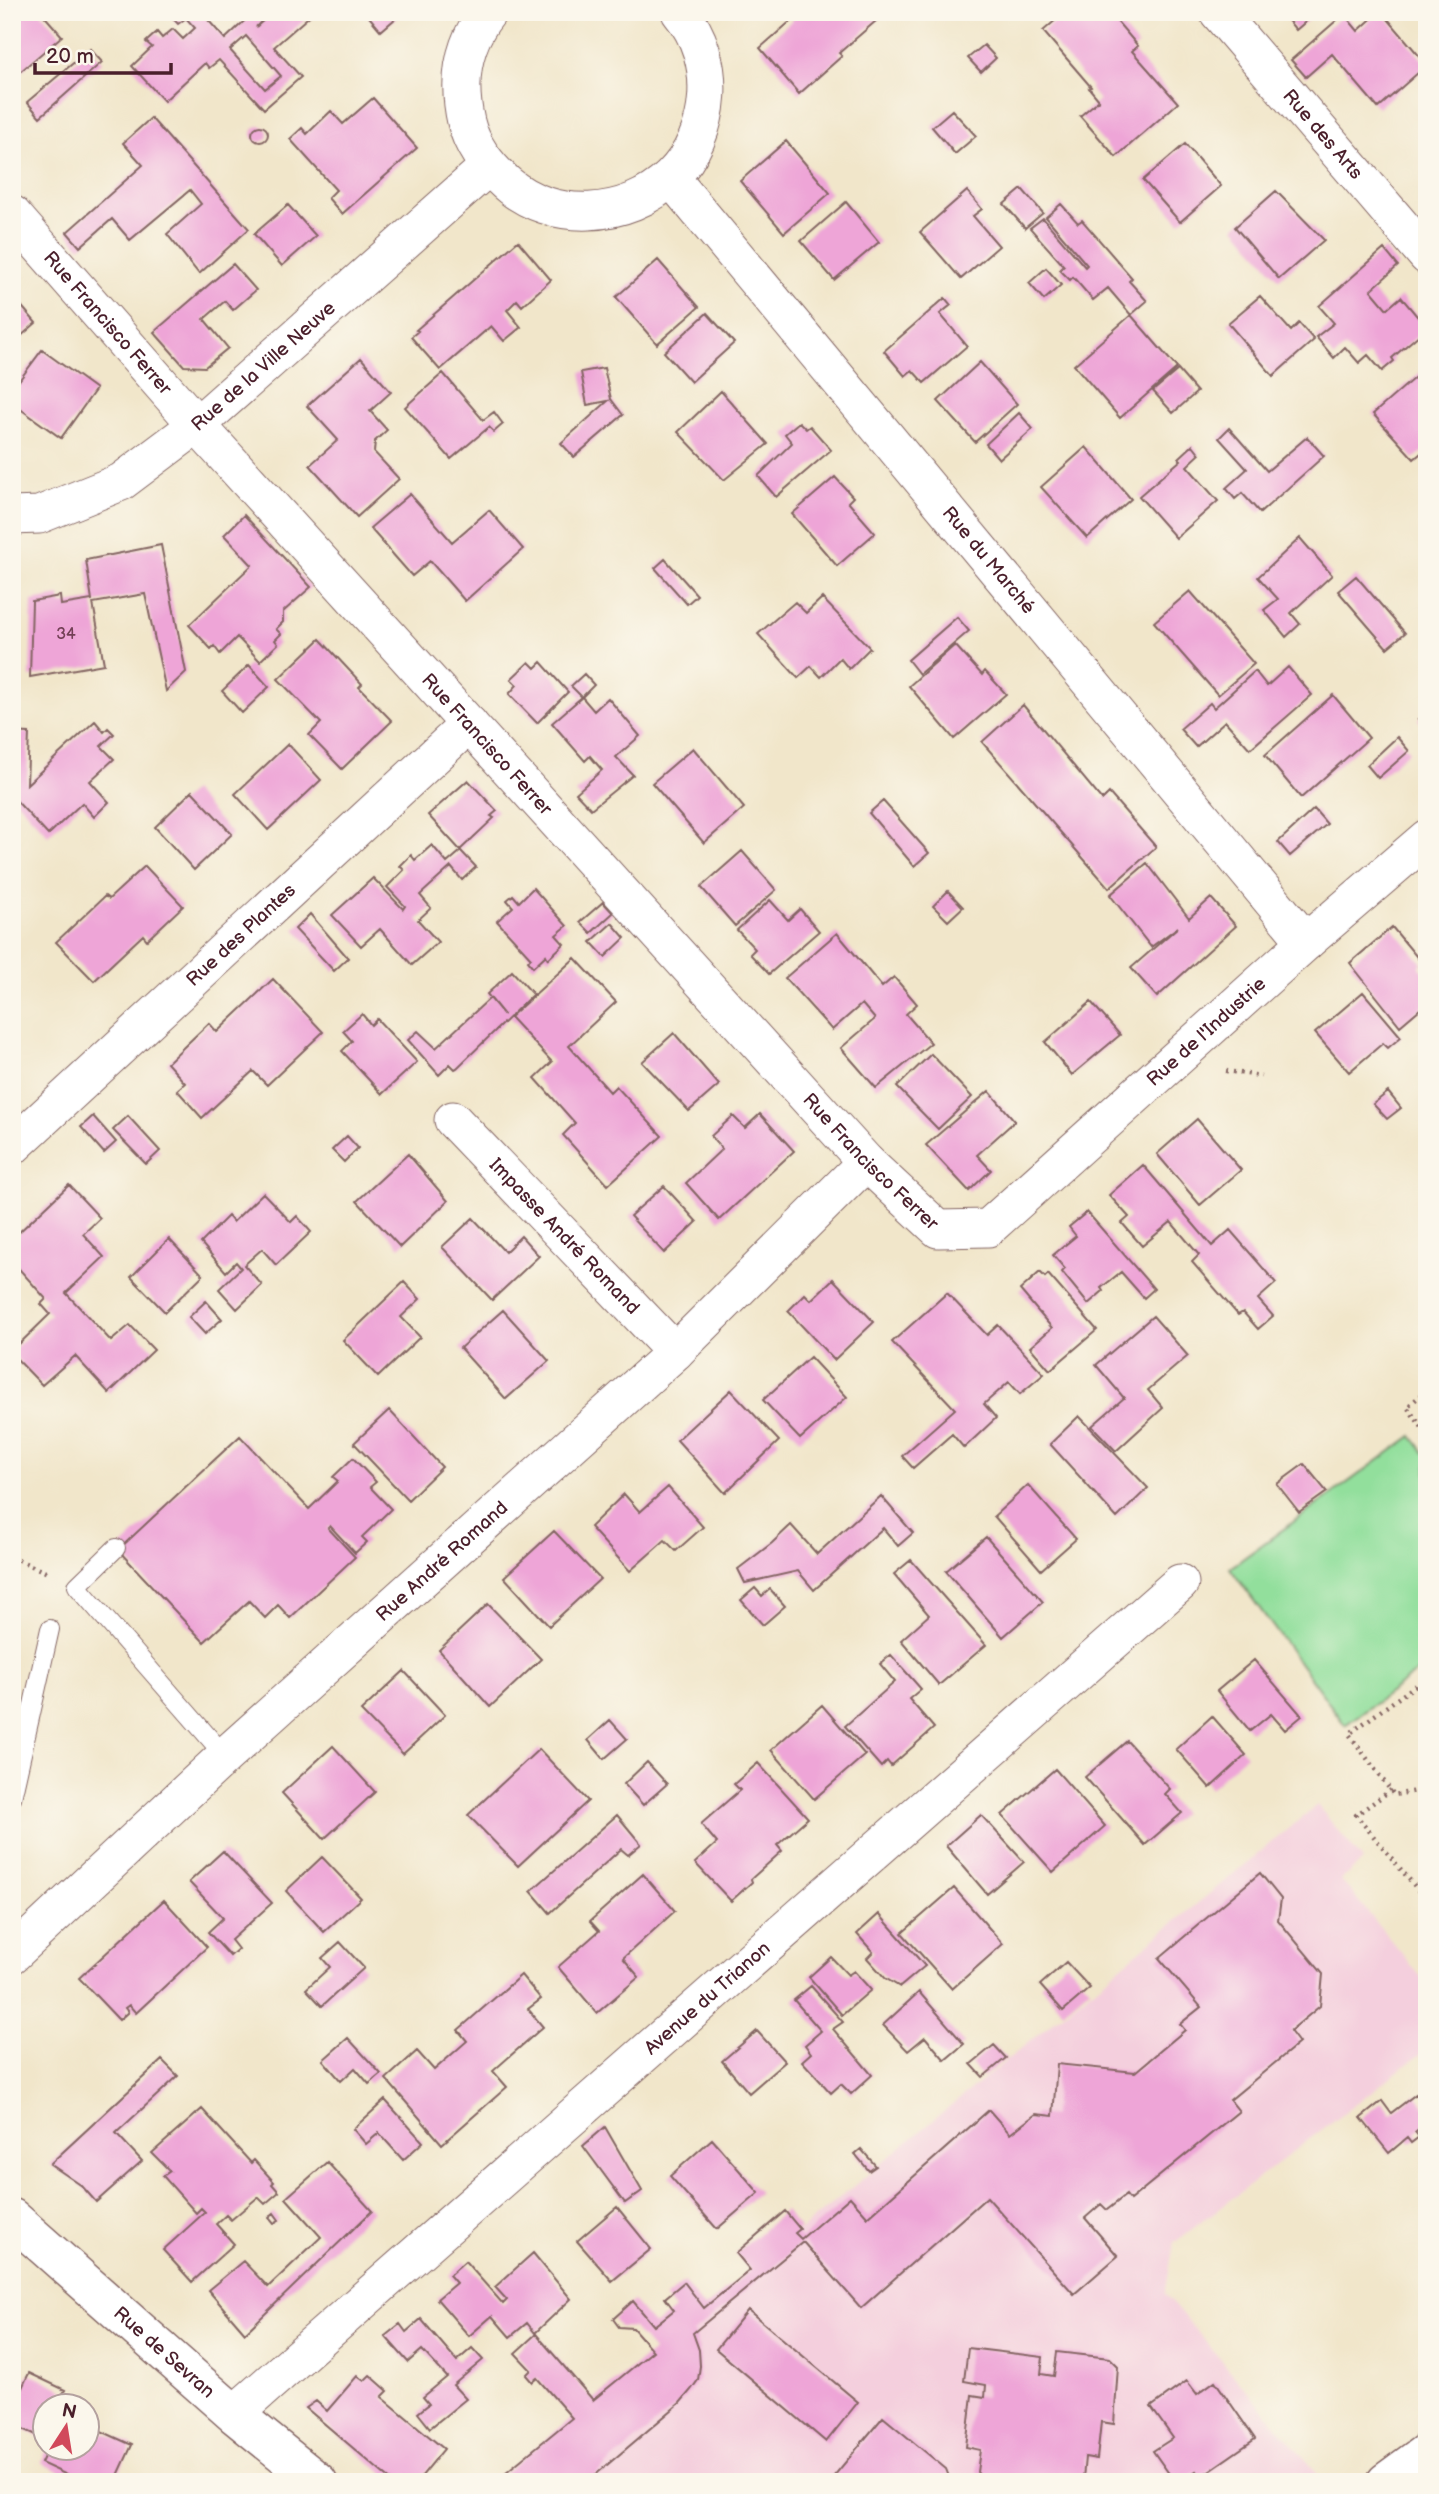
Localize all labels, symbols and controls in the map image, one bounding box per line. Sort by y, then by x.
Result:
scale bar [35,32,172,76]
text: 20 m [46,44,94,69]
street label: Rue des Arts [1278,85,1368,184]
street label: Rue Francisco Ferrer [38,247,177,400]
street label: Rue de la Ville Neuve [187,296,340,436]
street label: Rue du Marché [937,502,1040,619]
house number: 34 [56,625,76,644]
street label: Rue Francisco Ferrer [417,669,558,821]
street label: Rue des Plantes [182,879,300,991]
street label: Rue de l'Industrie [1142,972,1271,1091]
street label: Rue Francisco Ferrer [798,1089,944,1236]
street label: Impasse André Romand [484,1153,644,1319]
street label: Rue André Romand [371,1496,513,1626]
street label: Avenue du Trianon [640,1937,775,2060]
street label: Rue de Sevran [109,2302,219,2403]
north arrow [32,2392,102,2462]
text: N [60,2399,79,2425]

